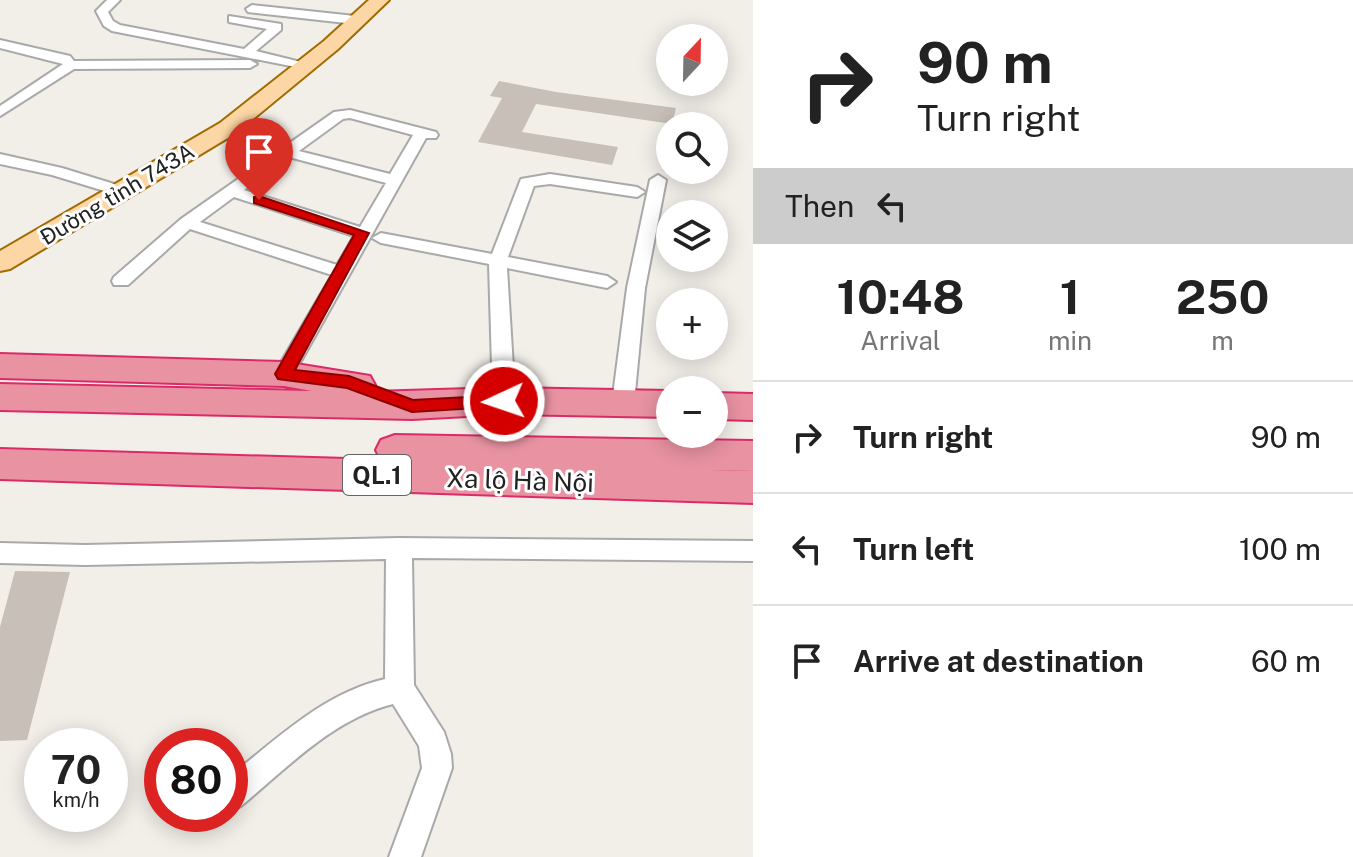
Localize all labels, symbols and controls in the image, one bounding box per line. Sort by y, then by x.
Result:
north arrow [656,24,728,96]
map controls [656,24,728,448]
text: 90 m [917,30,1053,96]
icon: right [785,32,889,136]
text: Turn right [917,97,1080,139]
button: search [656,112,728,184]
pin [225,118,293,200]
icon: arrive [237,130,281,174]
street label: Đường tỉnh 743A [35,138,199,250]
icon: left [870,184,914,228]
text: Then [785,188,854,224]
button: layers [656,200,728,272]
text: 10:48 [837,268,964,325]
text: 1 [1060,268,1080,325]
text: 250 [1176,268,1269,325]
button: + [656,288,728,360]
text: Arrival [860,325,941,356]
text: min [1048,325,1092,356]
text: m [1211,325,1234,356]
position arrow [462,359,546,443]
button: − [656,376,728,448]
icon: right [785,415,829,459]
text: Turn right [853,419,993,455]
text: 90 m [1251,419,1321,455]
road number: QL.1 [343,455,411,495]
street label: Xa lộ Hà Nội [446,462,594,498]
icon: left [785,527,829,571]
text: Turn left [853,531,974,567]
text: 100 m [1239,531,1321,567]
icon: arrive [785,639,829,683]
text: Arrive at destination [853,643,1144,679]
text: 60 m [1251,643,1321,679]
speed limit sign: 80 [144,728,248,832]
text: 70 [51,746,101,793]
text: km/h [52,788,100,812]

